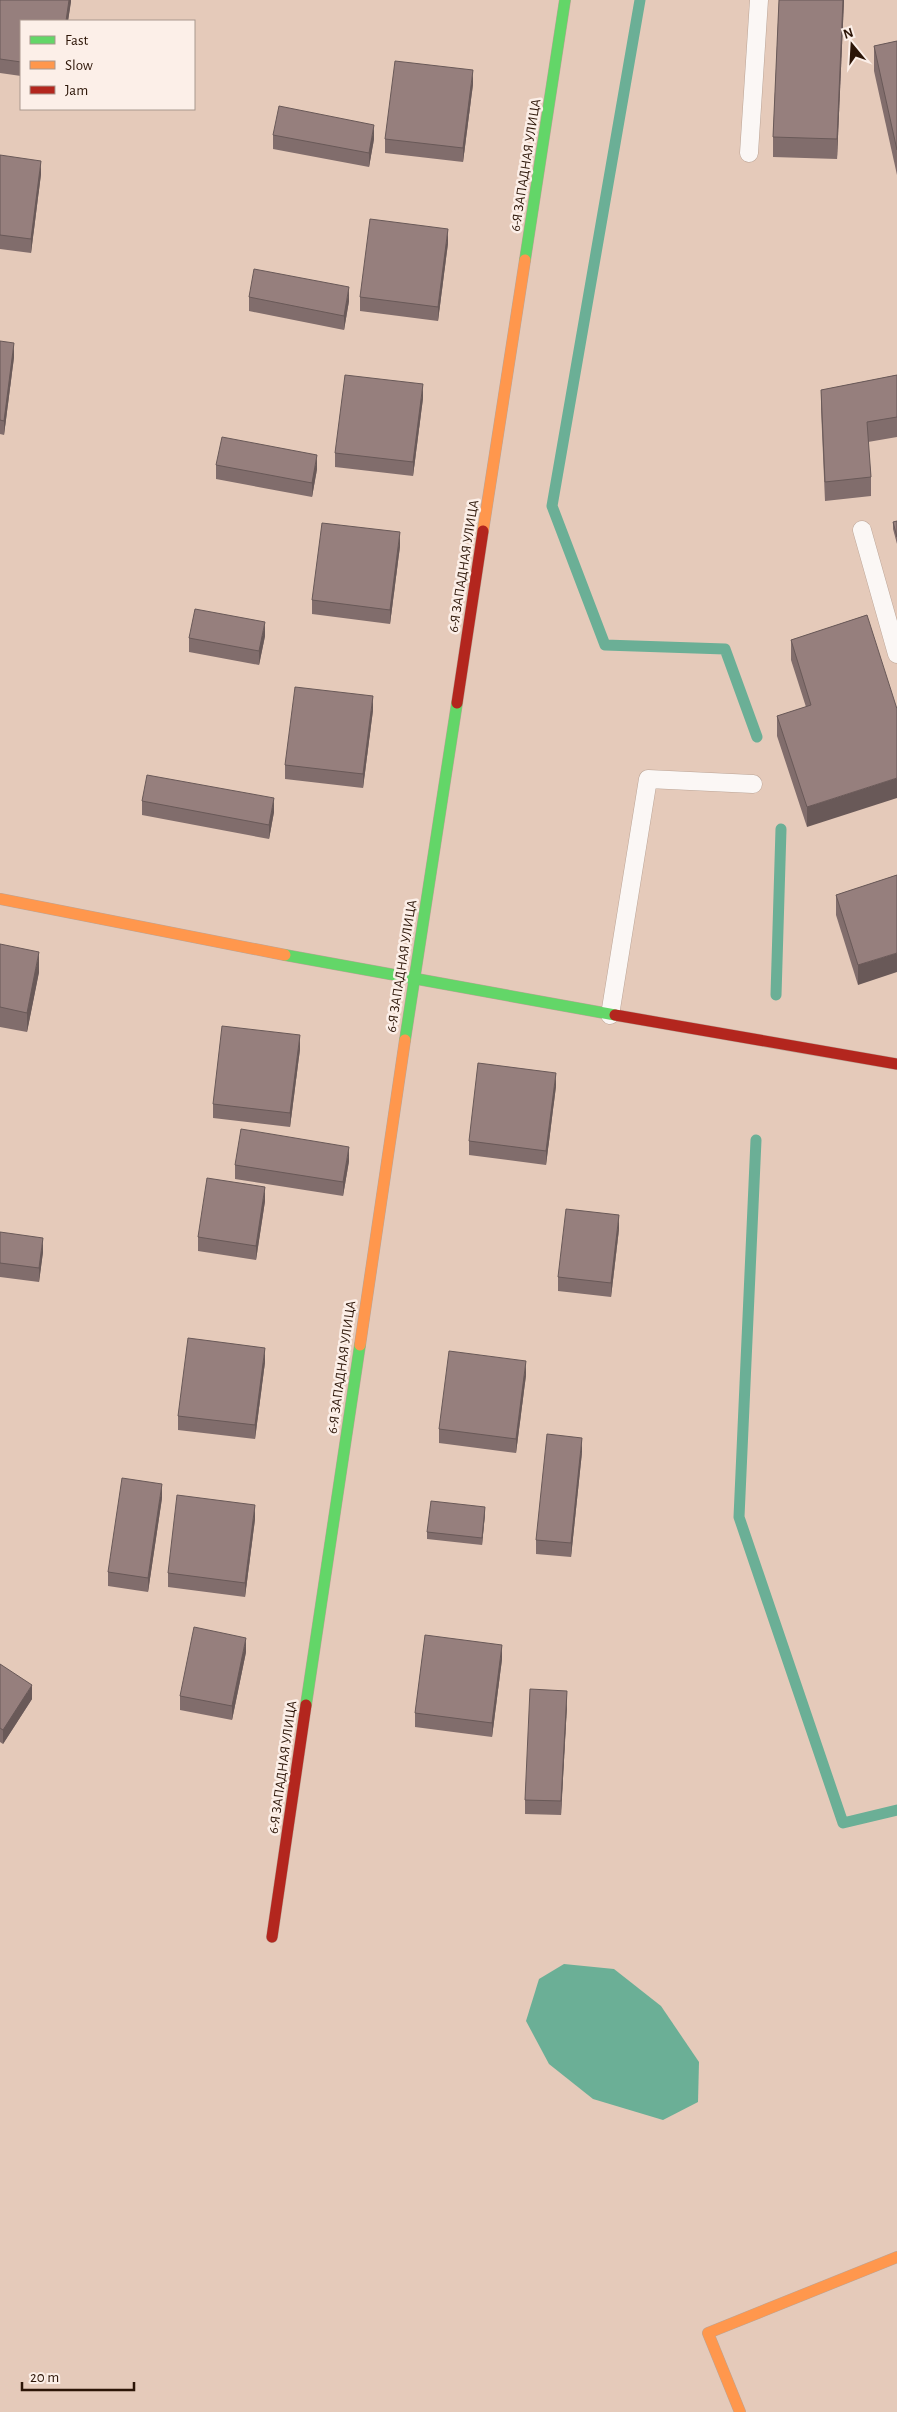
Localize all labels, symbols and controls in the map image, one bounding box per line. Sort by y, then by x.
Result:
legend [20,20,195,110]
north arrow [827,20,877,70]
text: N [841,25,855,42]
text: Fast [65,33,89,48]
text: Slow [65,58,93,73]
text: Jam [65,83,88,98]
street label: 6-Я ЗАПАДНАЯ УЛИЦА [509,98,543,233]
street label: 6-Я ЗАПАДНАЯ УЛИЦА [447,499,481,634]
street label: 6-Я ЗАПАДНАЯ УЛИЦА [385,899,419,1034]
street label: 6-Я ЗАПАДНАЯ УЛИЦА [326,1300,358,1435]
street label: 6-Я ЗАПАДНАЯ УЛИЦА [267,1700,299,1835]
scale bar [22,2360,135,2392]
text: 20 m [30,2370,59,2385]

